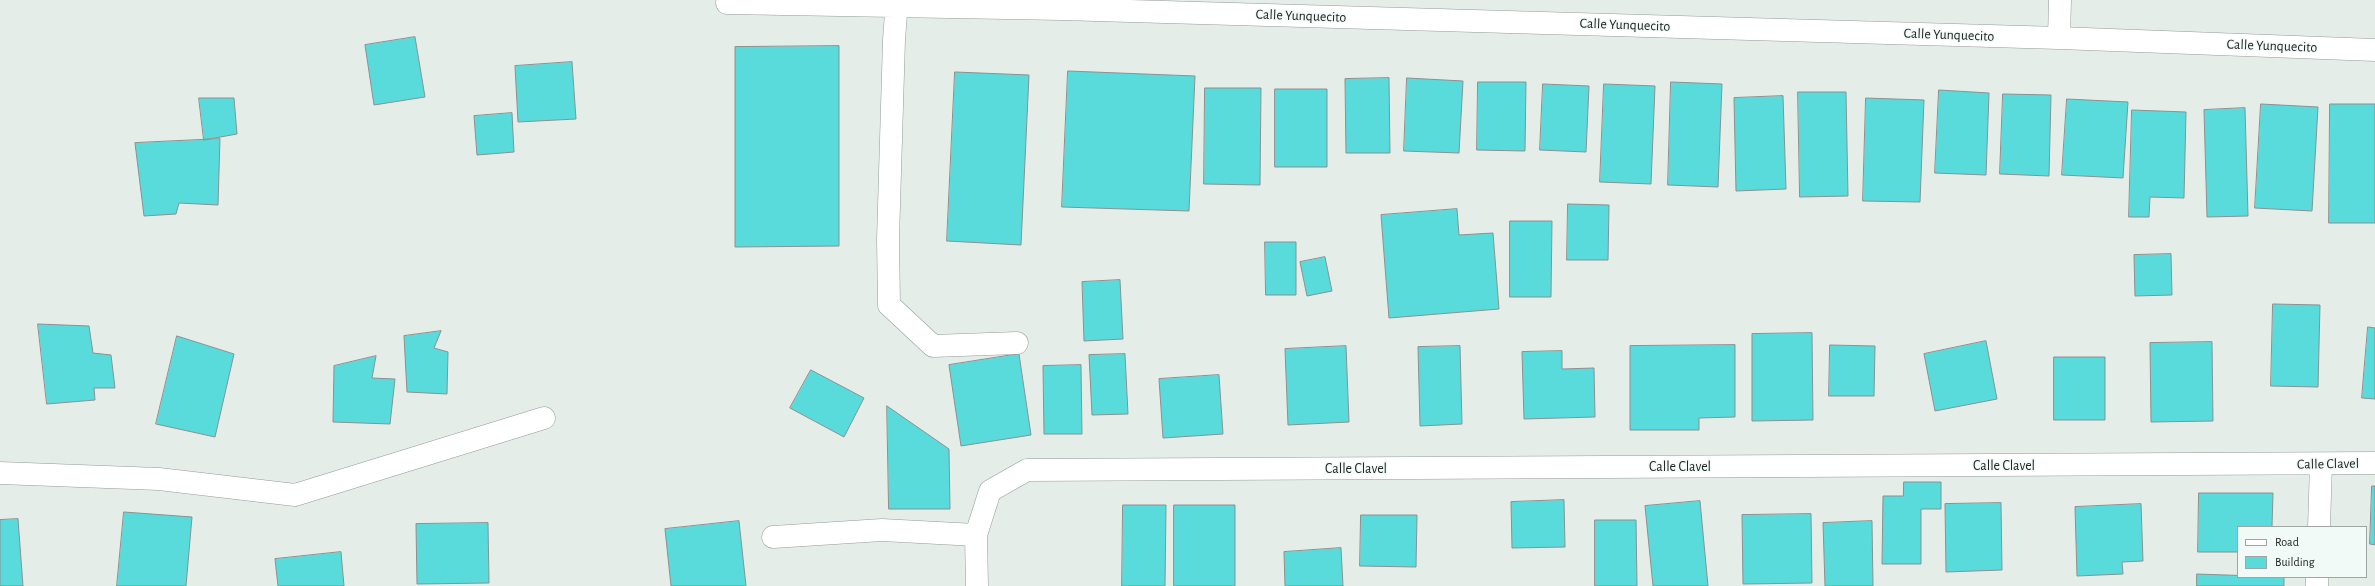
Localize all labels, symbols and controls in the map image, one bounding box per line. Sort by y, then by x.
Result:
street label: Calle Yunquecito [1255,6,1347,26]
street label: Calle Yunquecito [1579,15,1671,35]
street label: Calle Yunquecito [1903,25,1995,45]
street label: Calle Yunquecito [2226,36,2318,56]
street label: Calle Clavel [2297,455,2359,473]
street label: Calle Clavel [1973,458,2035,474]
street label: Calle Clavel [1649,459,1711,475]
street label: Calle Clavel [1325,461,1387,477]
legend [2237,526,2367,578]
text: Road [2275,536,2299,548]
text: Building [2275,556,2315,568]

